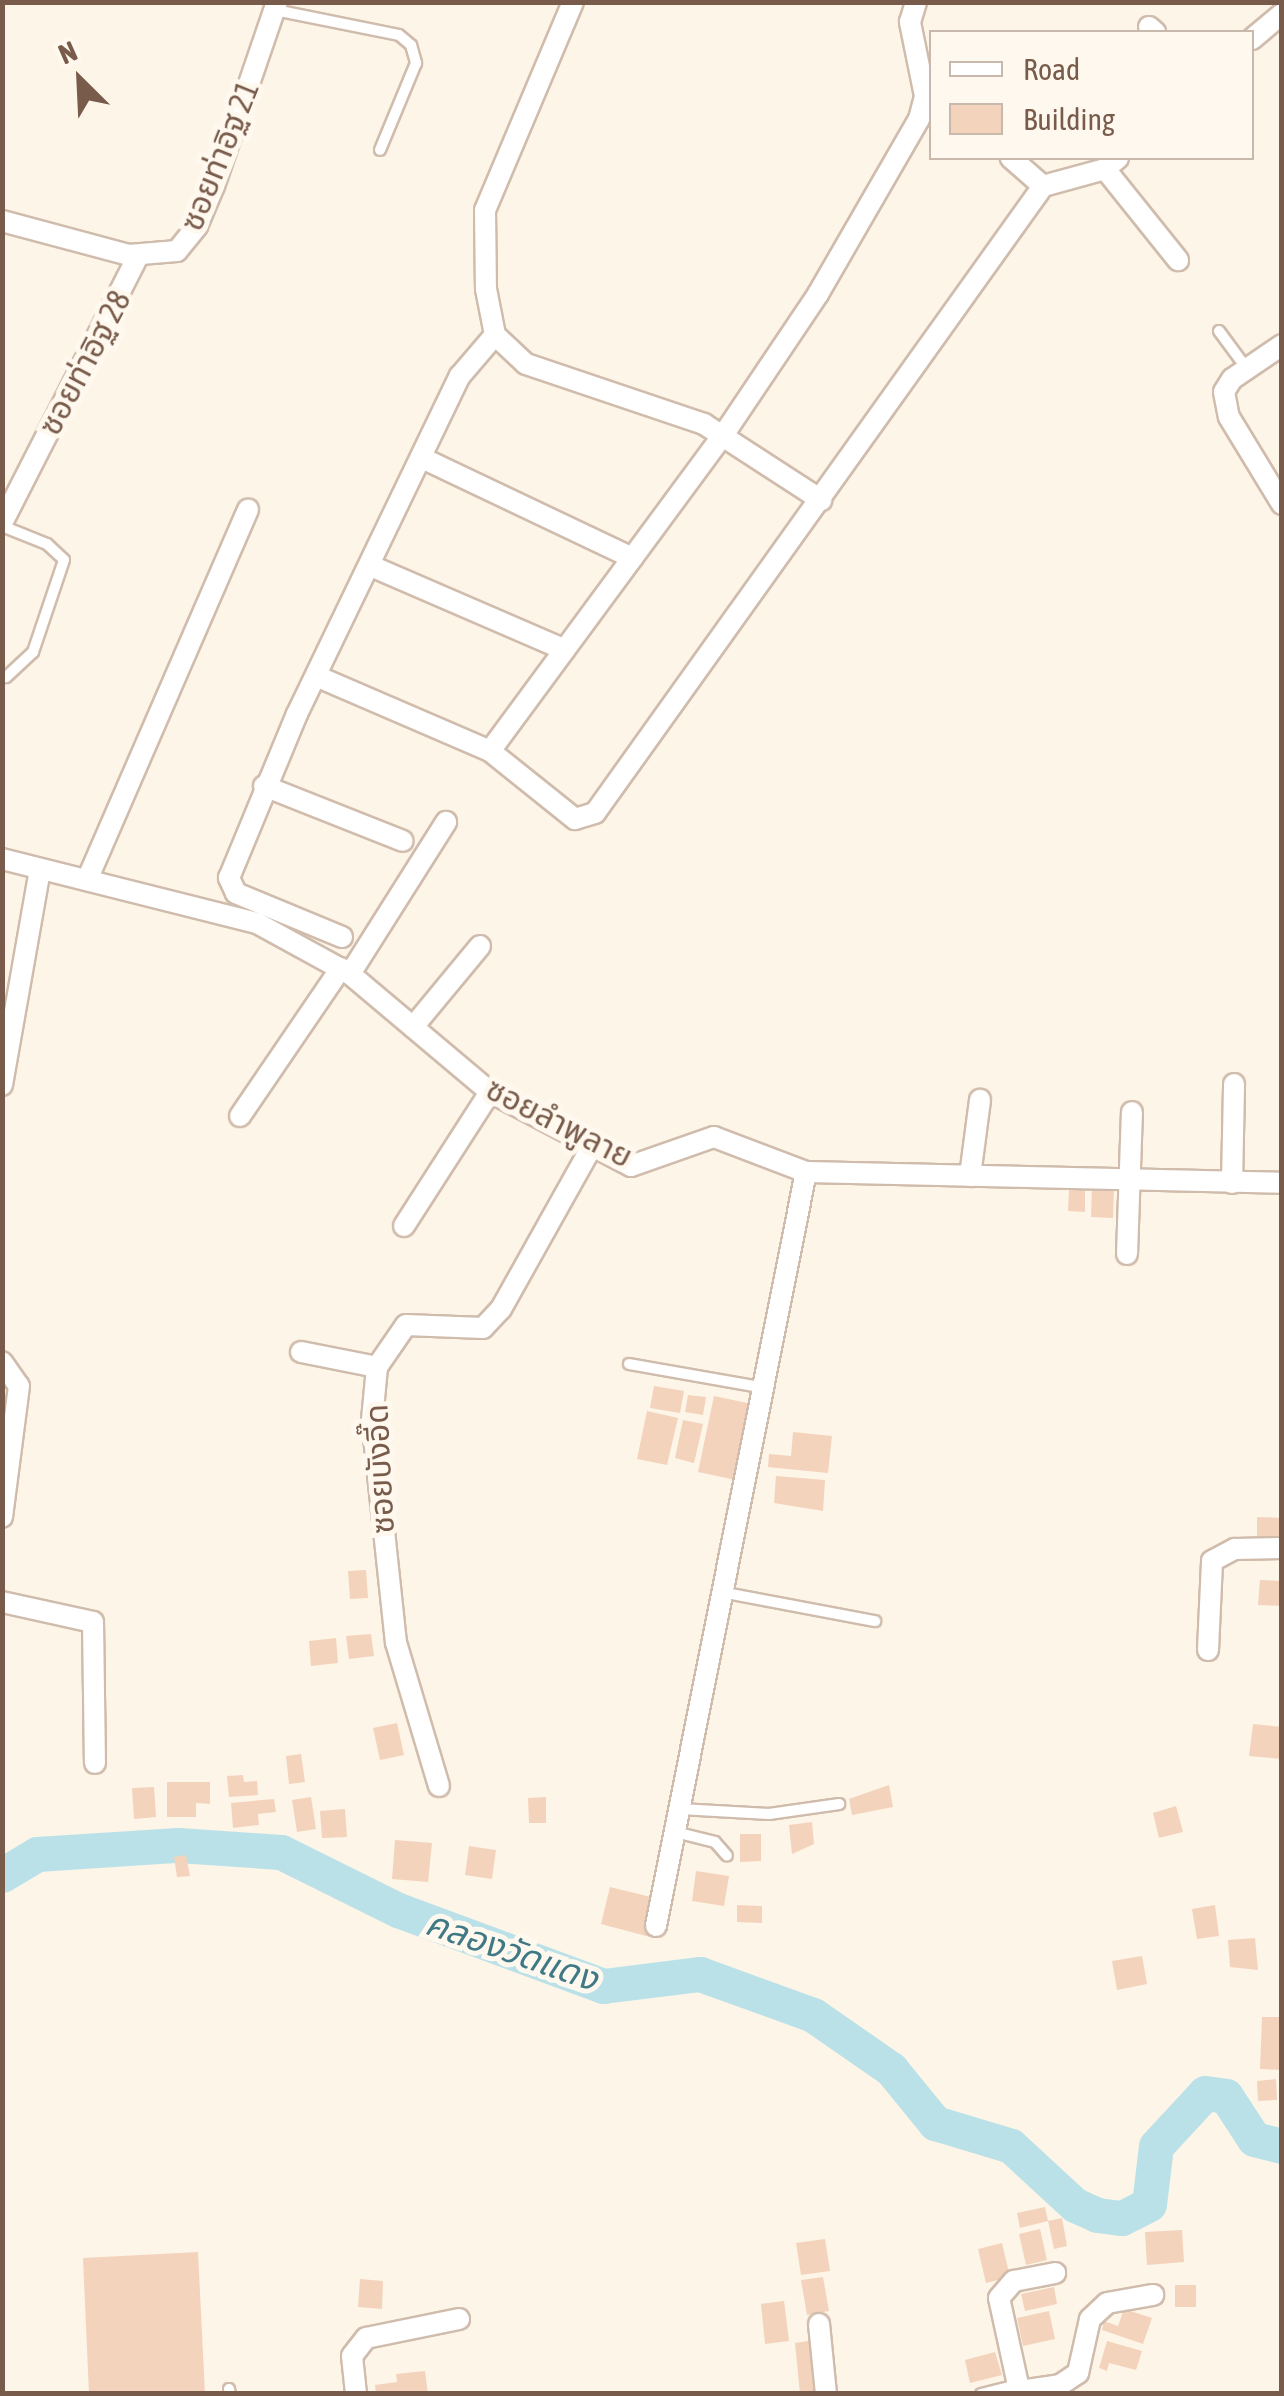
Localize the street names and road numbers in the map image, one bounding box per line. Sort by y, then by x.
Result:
street label: ซอยท่าอิฐ 21 [173,76,267,236]
street label: ซอยท่าอิฐ 28 [31,284,139,442]
street label: ซอยลำพูลาย [479,1070,639,1176]
street label: ซอยบังอี๊ด [357,1403,403,1535]

